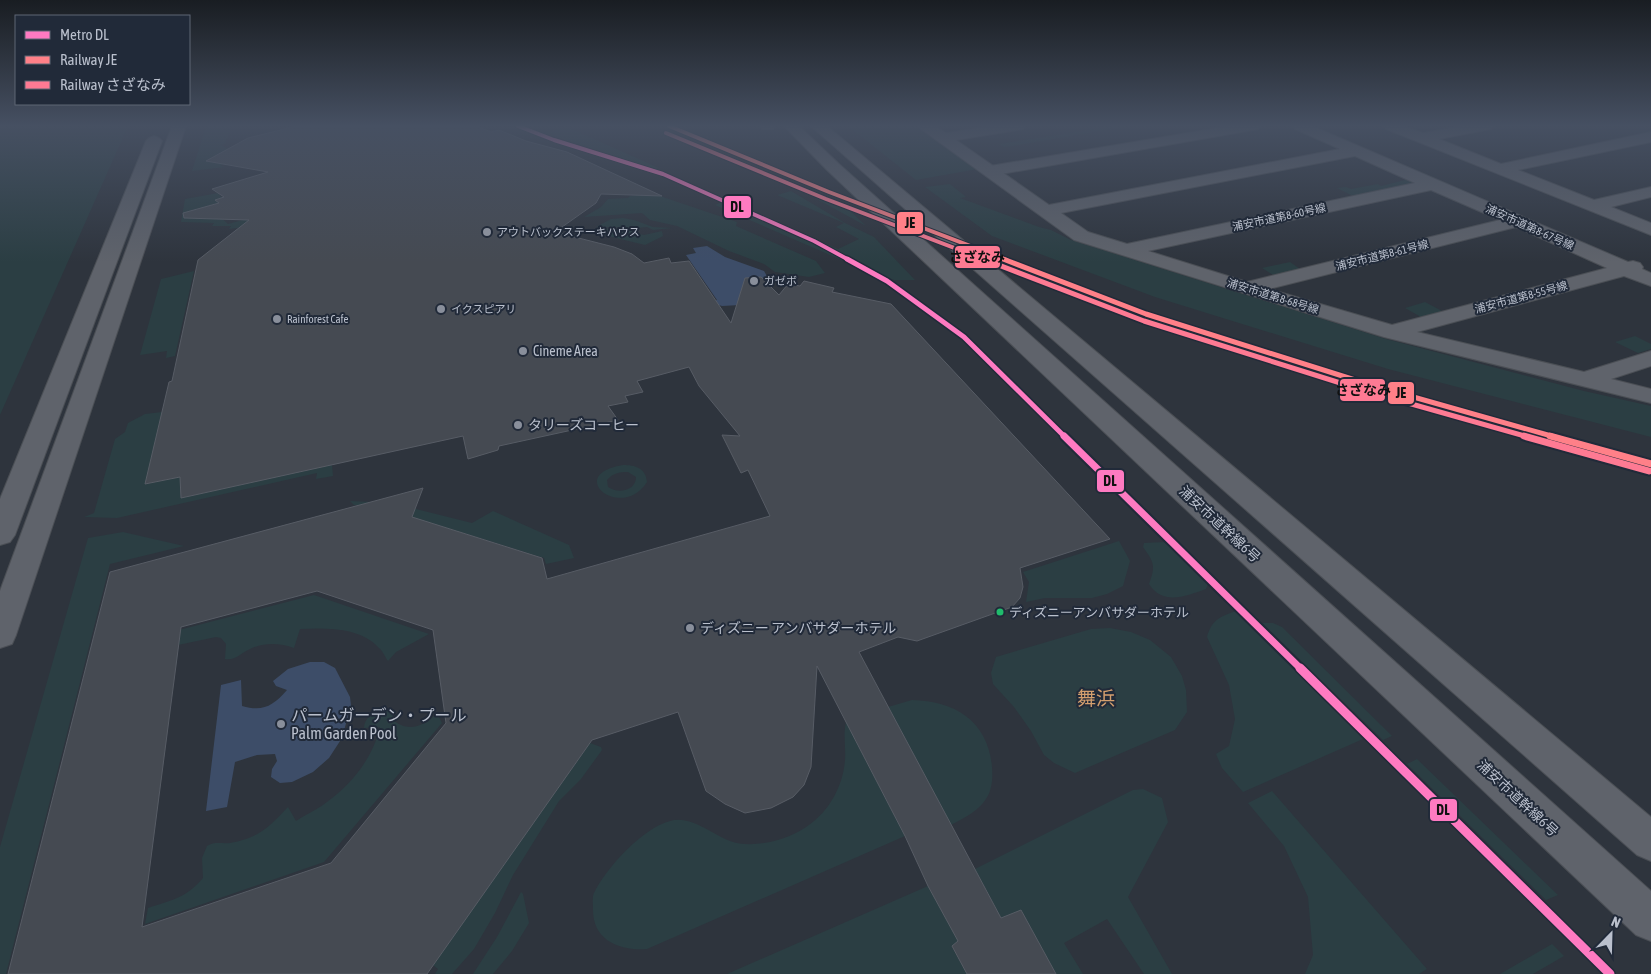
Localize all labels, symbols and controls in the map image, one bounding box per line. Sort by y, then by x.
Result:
legend [15,15,190,105]
text: Metro DL [60,26,109,43]
text: Railway JE [60,51,118,68]
text: Railway さざなみ [60,76,166,93]
line badge: DL [723,195,752,219]
text: DL [730,199,744,215]
street label: 浦安市道第8-60号線 [1231,201,1327,233]
street label: 浦安市道第8-67号線 [1484,202,1576,252]
line badge: JE [896,211,924,235]
text: JE [904,215,915,231]
marker: アウトバックステーキハウス [481,226,493,238]
place label: アウトバックステーキハウス [497,226,640,238]
street label: 浦安市道第8-61号線 [1334,238,1430,272]
line badge: さざなみ [954,245,1001,269]
text: さざなみ [949,249,1005,265]
marker: ガゼボ [748,275,760,287]
place label: ガゼボ [764,275,797,287]
street label: 浦安市道第8-68号線 [1226,276,1320,316]
street label: 浦安市道第8-55号線 [1473,279,1569,315]
marker: イクスピアリ [435,303,447,315]
place label: イクスピアリ [451,303,516,315]
marker: Rainforest Cafe [271,313,283,325]
place label: Rainforest Cafe [287,313,349,325]
place label: Cineme Area [533,343,598,359]
marker: Cineme Area [517,345,529,357]
line badge: さざなみ [1339,378,1386,402]
line badge: JE [1387,381,1415,405]
text: さざなみ [1335,382,1391,398]
text: JE [1395,385,1406,401]
place label: タリーズコーヒー [528,417,639,433]
marker: タリーズコーヒー [512,419,524,431]
line badge: DL [1096,469,1125,493]
text: DL [1103,473,1117,489]
street label: 浦安市道幹線6号 [1176,482,1264,566]
place label: ディズニーアンバサダーホテル [1009,605,1189,620]
marker: ディズニーアンバサダーホテル [995,607,1005,617]
place label: ディズニー アンバサダーホテル [700,620,896,636]
marker: ディズニー アンバサダーホテル [684,622,696,634]
district label: 舞浜 [1077,687,1115,709]
place label: パームガーデン・プール Palm Garden Pool [291,706,467,742]
marker: パームガーデン・プール Palm Garden Pool [275,718,287,730]
street label: 浦安市道幹線6号 [1474,756,1562,840]
line badge: DL [1429,798,1458,822]
text: DL [1436,802,1450,818]
north arrow [1586,909,1636,959]
text: N [1609,913,1623,931]

